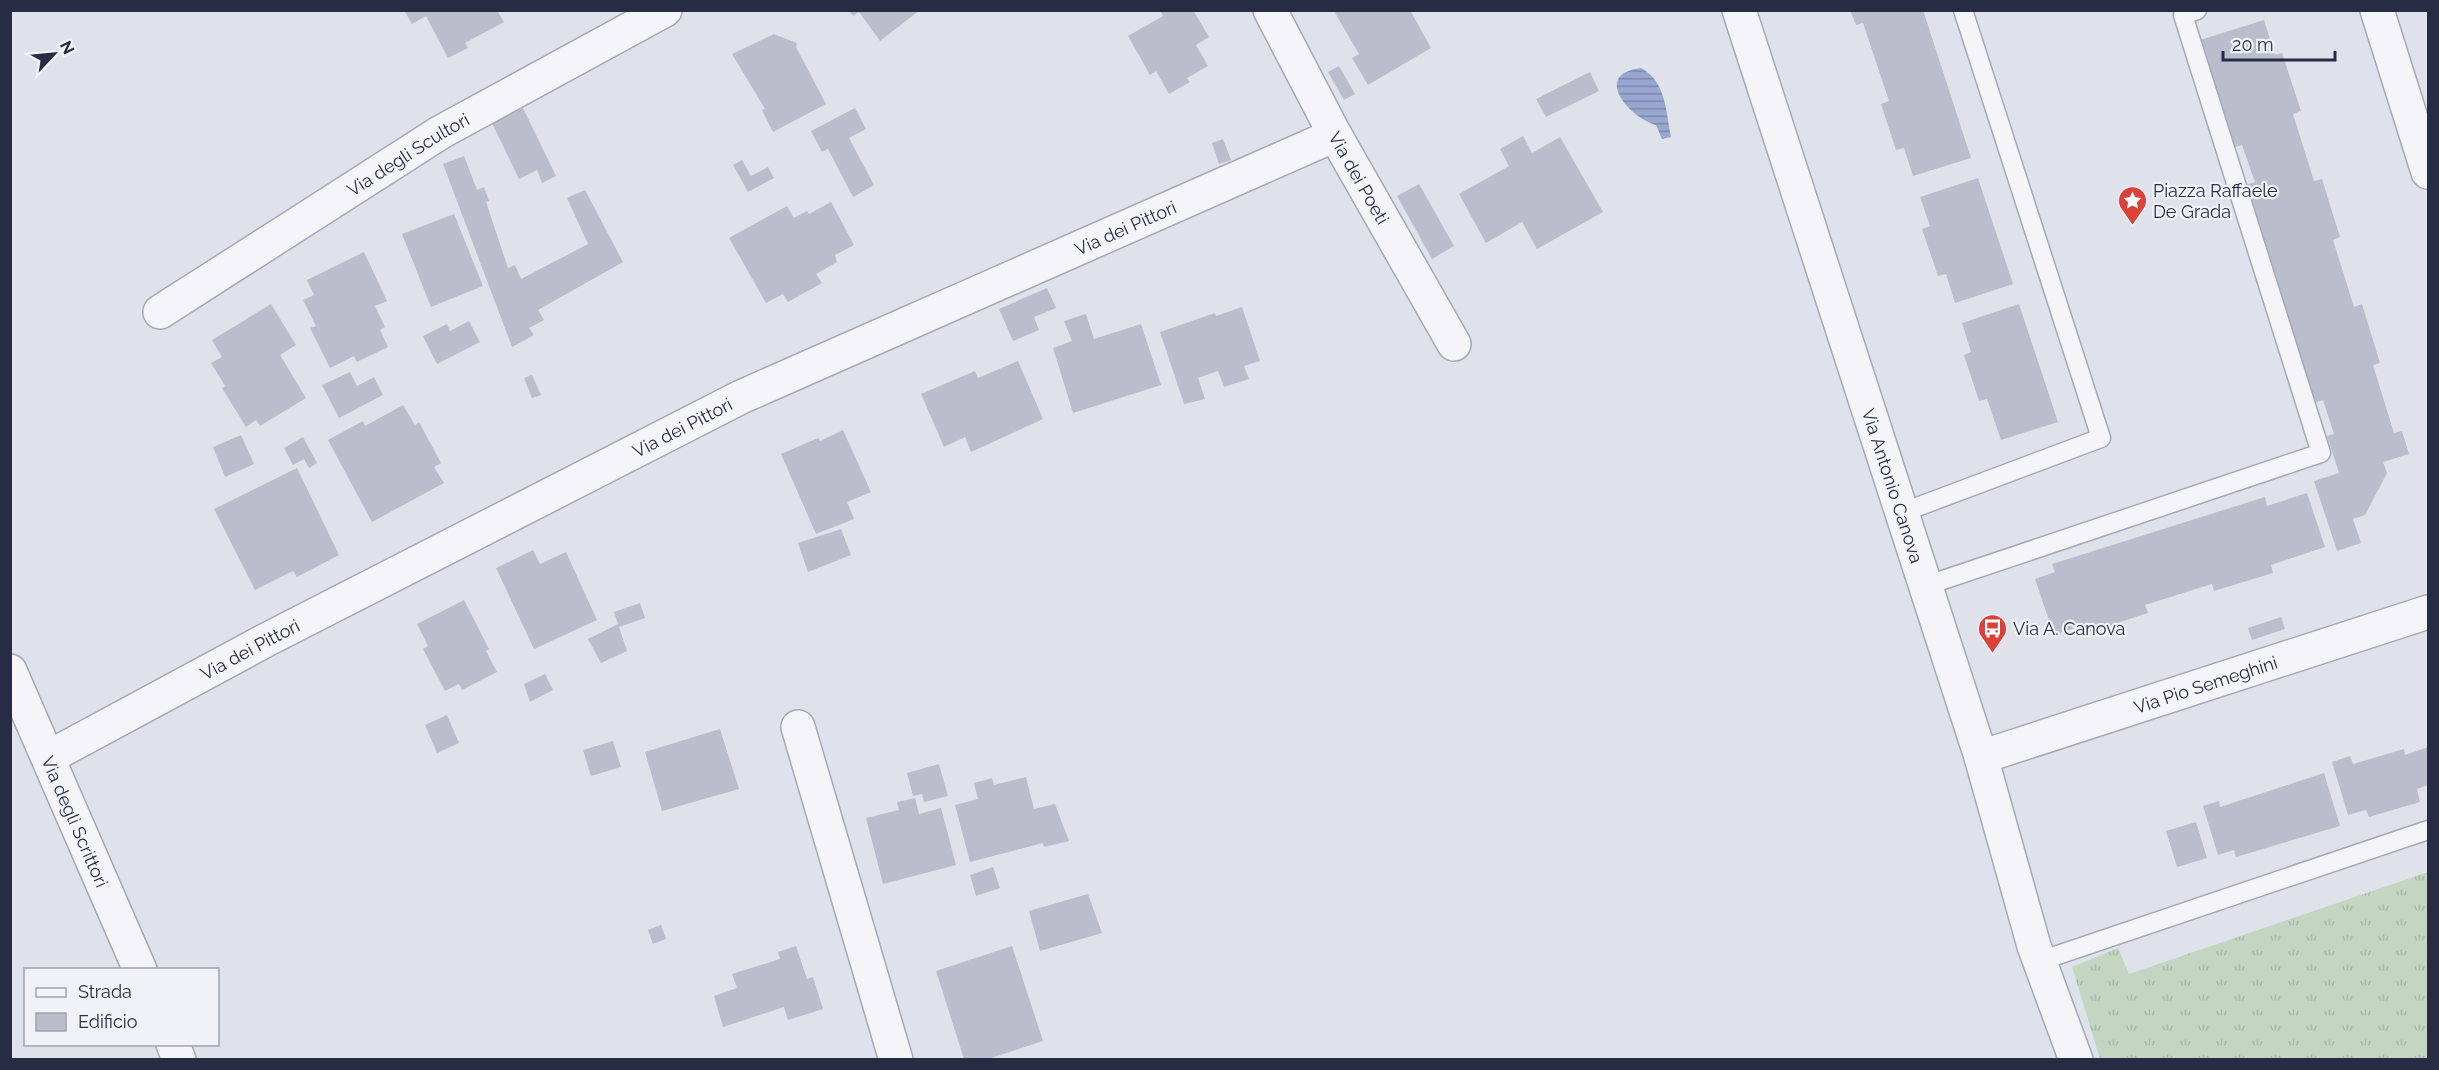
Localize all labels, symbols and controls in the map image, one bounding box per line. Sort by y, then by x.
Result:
north arrow [24,24,84,84]
scale bar [2223,24,2336,62]
text: 20 m [2232,34,2274,55]
text: N [56,38,78,57]
street label: Via degli Scultori [343,108,473,200]
street label: Via dei Poeti [1325,128,1394,228]
place label: Piazza Raffaele De Grada [2153,180,2278,222]
place icon: Piazza Raffaele De Grada [2116,184,2148,226]
street label: Via dei Pittori [1071,196,1179,259]
street label: Via dei Pittori [629,393,735,461]
street label: Via Antonio Canova [1858,406,1928,566]
bus stop icon: Via A. Canova [1976,612,2008,654]
street label: Via dei Pittori [197,614,303,684]
place label: Via A. Canova [2013,618,2125,639]
street label: Via Pio Semeghini [2131,651,2280,717]
street label: Via degli Scrittori [38,753,113,890]
legend [24,968,219,1046]
text: Strada [78,981,132,1002]
text: Edificio [78,1011,138,1032]

